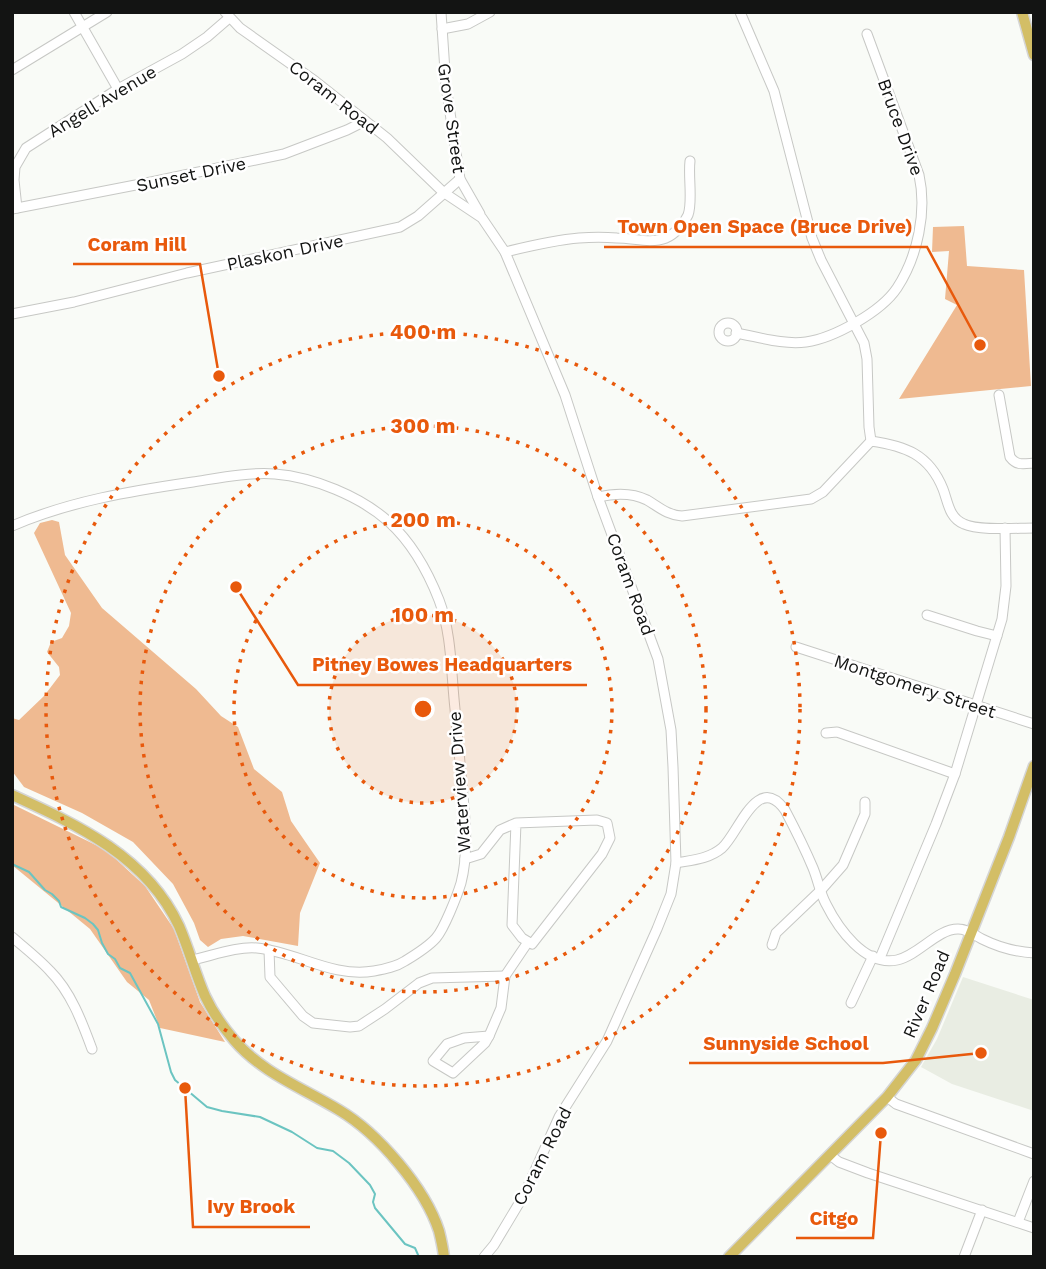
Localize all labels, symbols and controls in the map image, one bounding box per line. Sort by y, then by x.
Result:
street label: Coram Road [285,56,383,138]
street label: Angell Avenue [44,60,160,142]
street label: Grove Street [434,62,470,175]
street label: Bruce Drive [874,76,928,178]
street label: Sunset Drive [134,152,248,196]
callout: Town Open Space (Bruce Drive) [604,207,927,247]
text: Town Open Space (Bruce Drive) [617,215,913,238]
callout: Coram Hill [73,224,200,264]
street label: Plaskon Drive [225,229,345,275]
text: Coram Hill [88,233,187,256]
text: 400 m [390,319,456,344]
text: 300 m [390,413,456,438]
text: 200 m [390,507,456,532]
street label: Coram Road [603,530,659,638]
text: 100 m [392,602,454,627]
callout: Pitney Bowes Headquarters [298,645,587,685]
street label: Montgomery Street [831,650,999,722]
text: Pitney Bowes Headquarters [312,653,572,676]
centre of rings [411,697,435,721]
street label: Waterview Drive [444,711,474,853]
street label: River Road [898,947,954,1041]
callout: Sunnyside School [689,1023,883,1063]
text: Sunnyside School [703,1032,870,1055]
street label: Coram Road [508,1103,576,1209]
callout: Ivy Brook [193,1187,310,1227]
text: Ivy Brook [207,1195,295,1218]
callout: Citgo [796,1198,873,1238]
text: Citgo [810,1207,858,1230]

